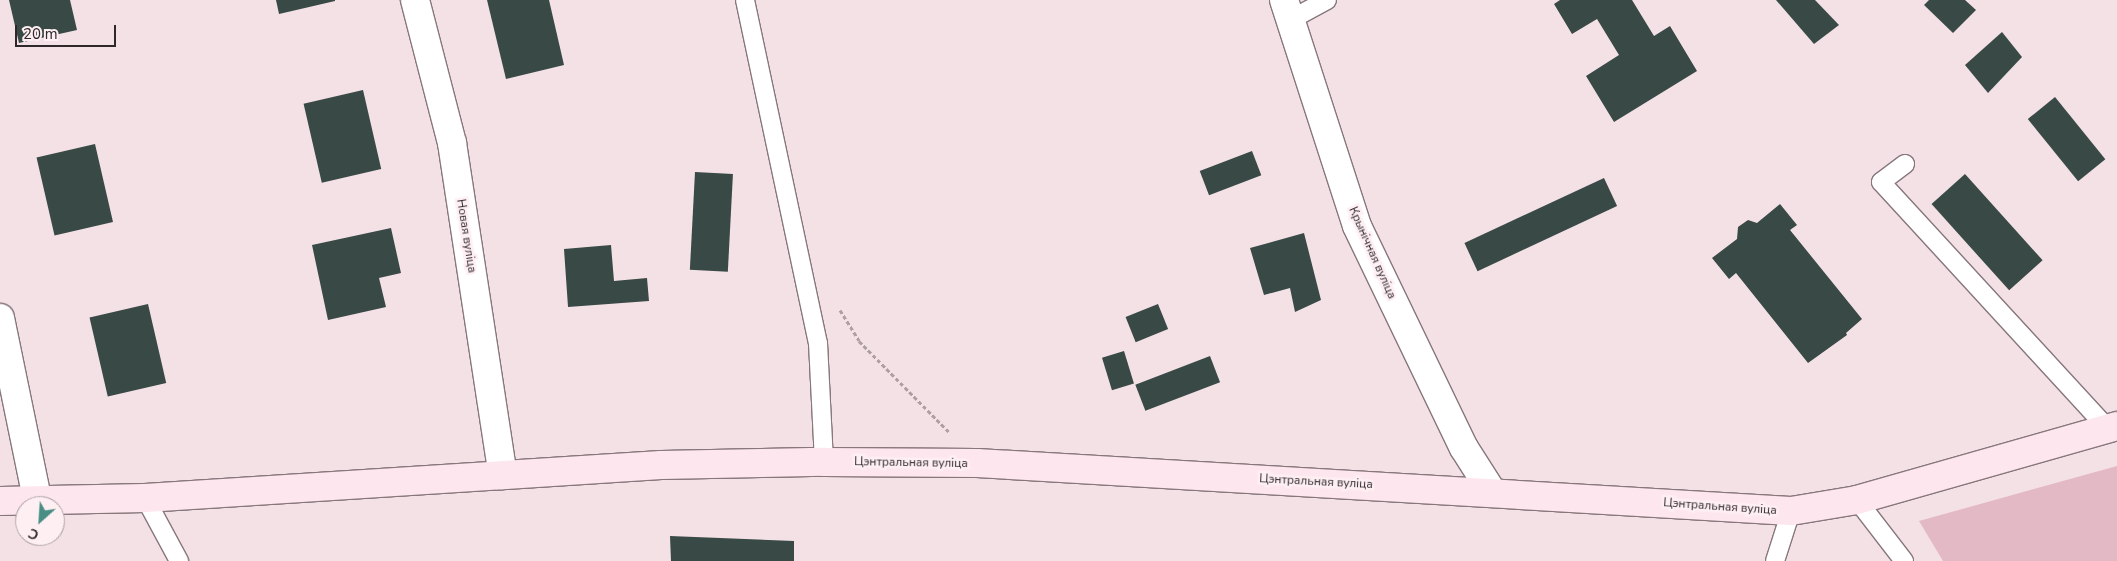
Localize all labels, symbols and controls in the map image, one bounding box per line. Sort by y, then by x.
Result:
scale bar [18,15,119,47]
text: 20 m [23,24,58,44]
street label: Новая вуліца [453,198,479,274]
street label: Крынічная вуліца [1345,205,1399,301]
street label: Цэнтральная вуліца [854,455,968,471]
street label: Цэнтральная вуліца [1259,472,1373,492]
north arrow [15,496,65,546]
street label: Цэнтральная вуліца [1663,496,1777,518]
text: С [25,523,42,545]

